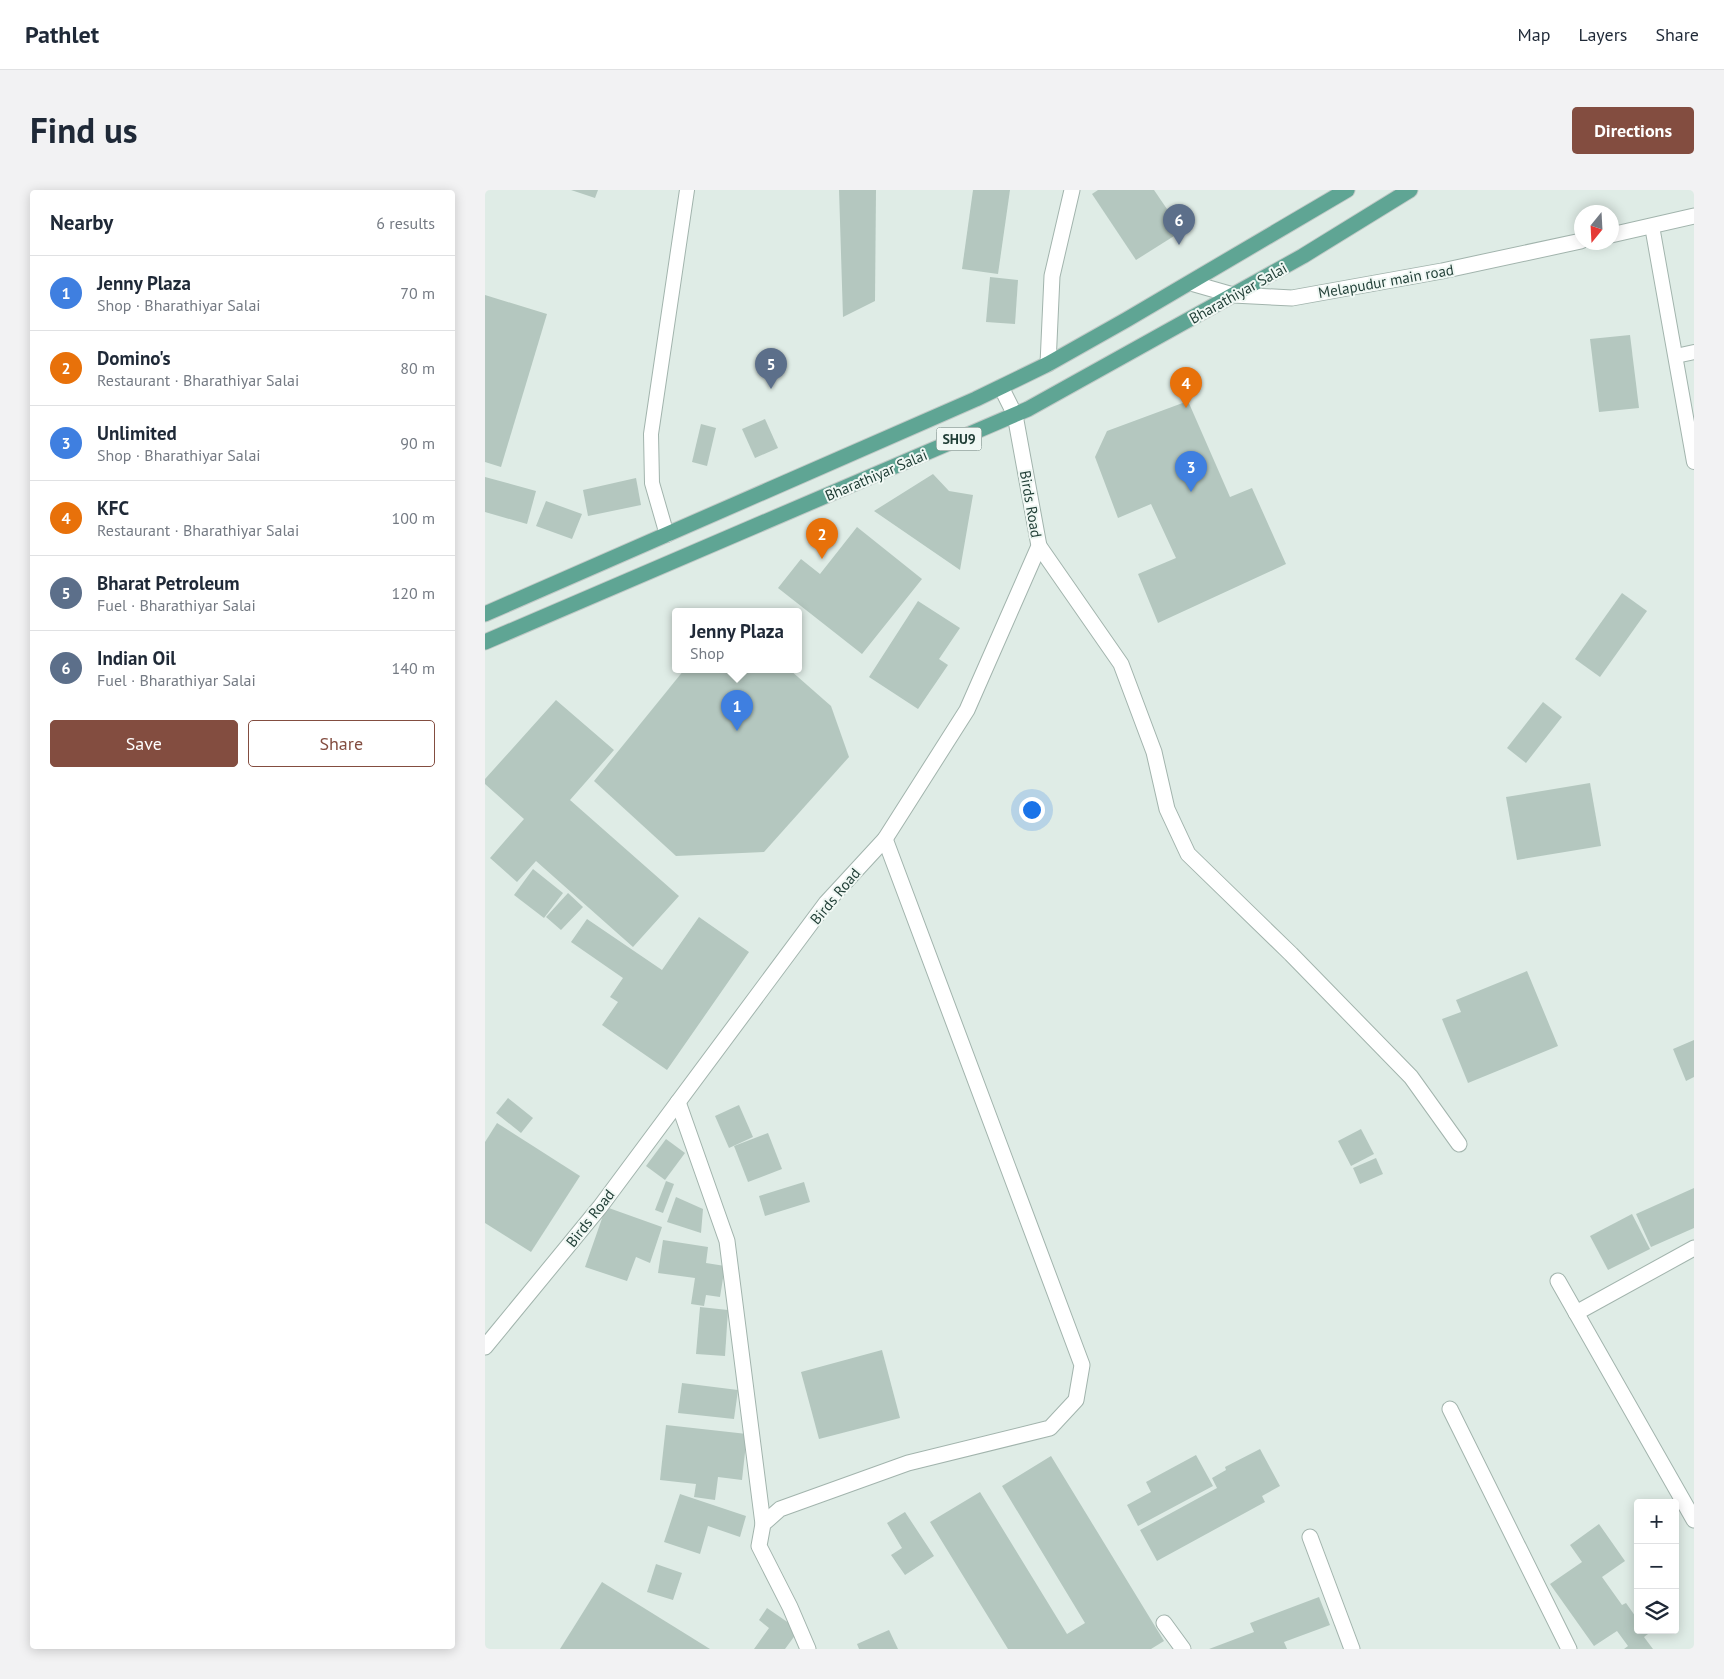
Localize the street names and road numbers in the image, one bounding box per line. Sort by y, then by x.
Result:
street label: Bharathiyar Salai [1186,258,1290,328]
street label: Melapudur main road [1317,260,1455,302]
road number: SHU9 [937,428,981,450]
street label: Bharathiyar Salai [822,445,930,505]
street label: Birds Road [1016,469,1046,539]
street label: Birds Road [806,864,864,928]
street label: Birds Road [562,1185,618,1251]

